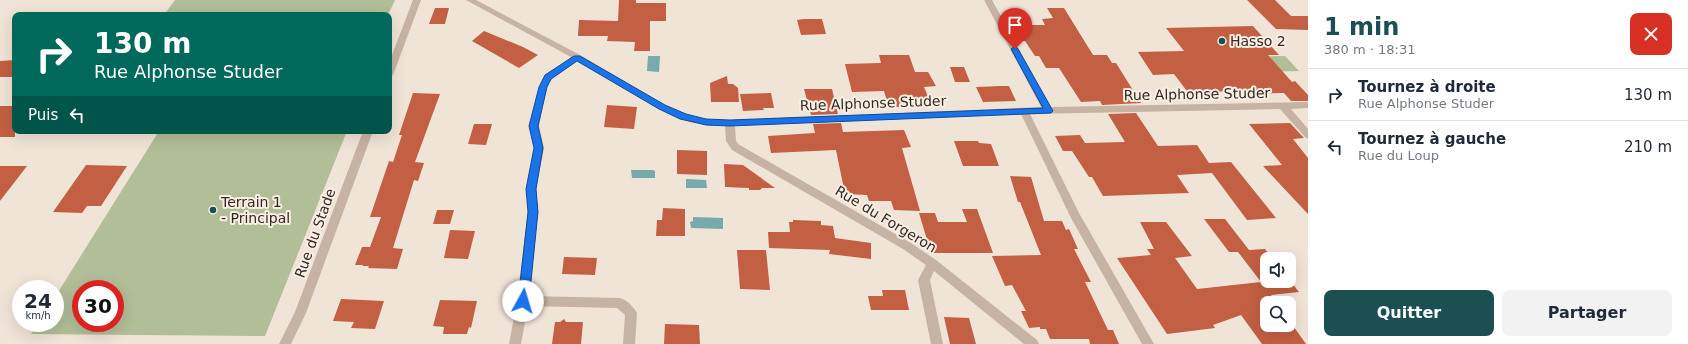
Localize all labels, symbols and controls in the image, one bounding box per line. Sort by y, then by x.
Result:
pin [998,8,1032,49]
text: 1 min [1324,13,1399,41]
button: close [1630,13,1672,55]
icon: arrive [1004,14,1026,36]
text: 130 m [94,27,191,60]
icon: right [28,28,80,80]
place label: Hasso 2 [1230,33,1286,49]
marker: Hasso 2 [1217,36,1227,46]
text: 380 m · 18:31 [1324,42,1415,57]
text: Rue Alphonse Studer [94,61,282,82]
text: Tournez à droite [1358,78,1496,96]
icon: right [1324,84,1346,106]
street label: Rue Alphonse Studer [1124,85,1271,103]
text: 130 m [1624,86,1672,104]
street label: Rue Alphonse Studer [799,92,947,114]
text: Rue Alphonse Studer [1358,96,1494,111]
icon: left [66,104,88,126]
text: Puis [28,106,58,124]
text: Tournez à gauche [1358,130,1506,148]
icon: left [1324,136,1346,158]
text: 210 m [1624,138,1672,156]
text: Rue du Loup [1358,148,1439,163]
street label: Rue du Forgeron [832,182,940,256]
street label: Rue du Stade [291,186,339,280]
place label: Terrain 1 - Principal [220,194,290,226]
marker: Terrain 1 - Principal [208,205,218,215]
map controls [1260,252,1296,332]
button: sound [1260,252,1296,288]
speed limit sign: 30 [72,280,124,332]
position arrow [502,280,544,322]
text: 24 [24,289,52,313]
button: Quitter [1324,290,1494,336]
button: Partager [1502,290,1672,336]
button: search [1260,296,1296,332]
text: km/h [25,310,51,321]

